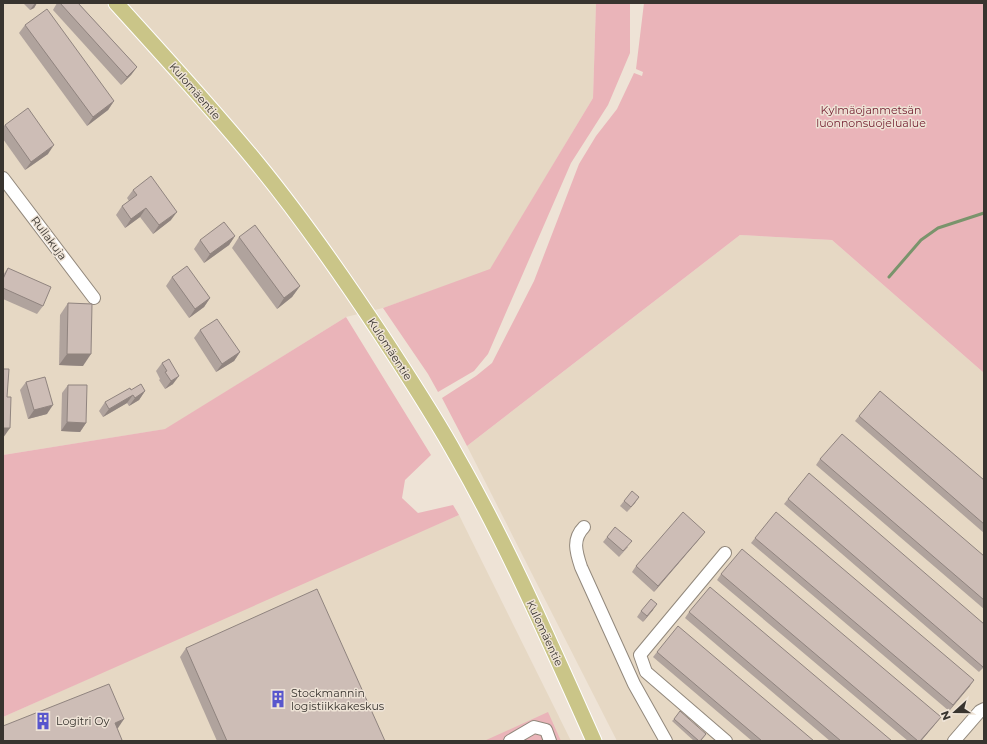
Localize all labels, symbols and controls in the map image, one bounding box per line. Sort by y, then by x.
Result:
street label: Kulomäentie [166,60,224,123]
park label: Kylmäojanmetsän luonnonsuojelualue [816,103,926,130]
street label: Rullakuja [28,213,70,263]
street label: Kulomäentie [365,315,415,383]
street label: Kulomäentie [524,598,567,669]
place label: Stockmannin logistiikkakeskus [291,686,385,713]
building icon: Stockmannin logistiikkakeskus [268,689,288,709]
north arrow [935,692,975,732]
text: N [938,709,954,722]
building icon: Logitri Oy [33,711,53,731]
place label: Logitri Oy [56,714,110,728]

